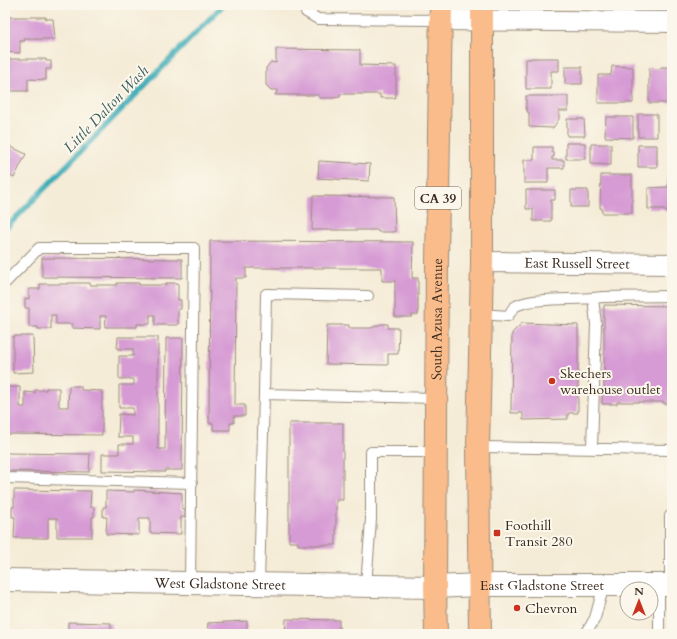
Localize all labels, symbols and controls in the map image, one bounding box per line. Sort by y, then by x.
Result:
water label: Little Dalton Wash [59,61,153,157]
road number: CA 39 [415,187,461,209]
street label: East Russell Street [524,253,630,274]
street label: South Azusa Avenue [427,258,447,380]
place label: Skechers warehouse outlet [560,364,661,399]
marker: Skechers warehouse outlet [547,376,557,386]
place label: Foothill Transit 280 [505,516,573,551]
marker: Foothill Transit 280 [492,528,502,538]
street label: West Gladstone Street [153,573,286,595]
street label: East Gladstone Street [480,576,605,595]
north arrow [619,581,659,621]
text: N [634,584,644,599]
place label: Chevron [525,599,578,618]
marker: Chevron [512,603,522,613]

